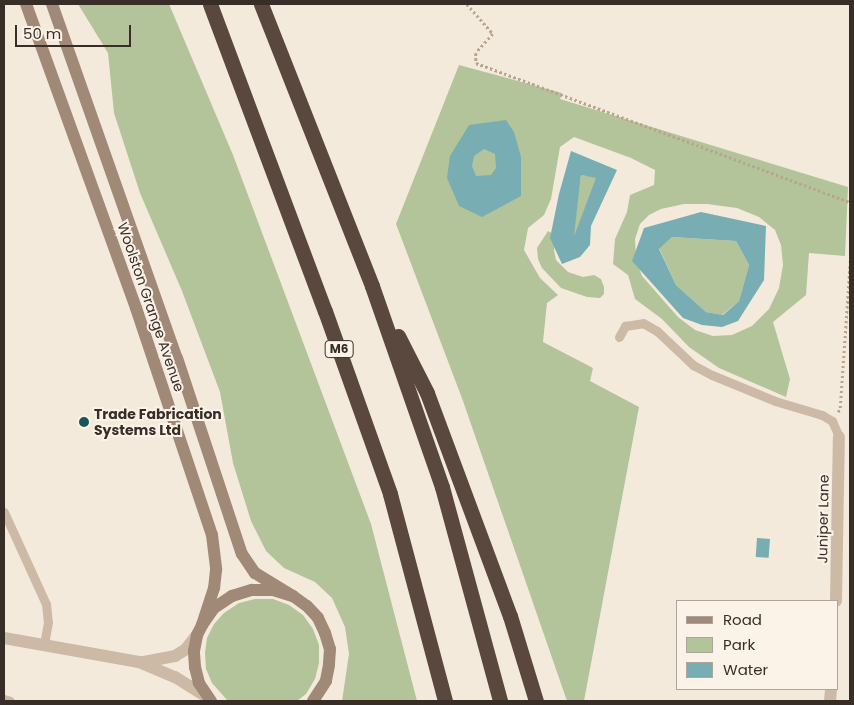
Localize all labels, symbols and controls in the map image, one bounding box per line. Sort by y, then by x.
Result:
scale bar [18,15,134,47]
text: 50 m [23,23,61,44]
street label: Woolston Grange Avenue [114,220,188,394]
road number: M6 [324,339,354,358]
place label: Trade Fabrication Systems Ltd [94,406,222,438]
marker: Trade Fabrication Systems Ltd [78,416,90,428]
street label: Juniper Lane [814,474,832,564]
legend [676,600,839,690]
text: Road [723,609,762,630]
text: Park [723,634,755,655]
text: Water [723,659,768,680]

